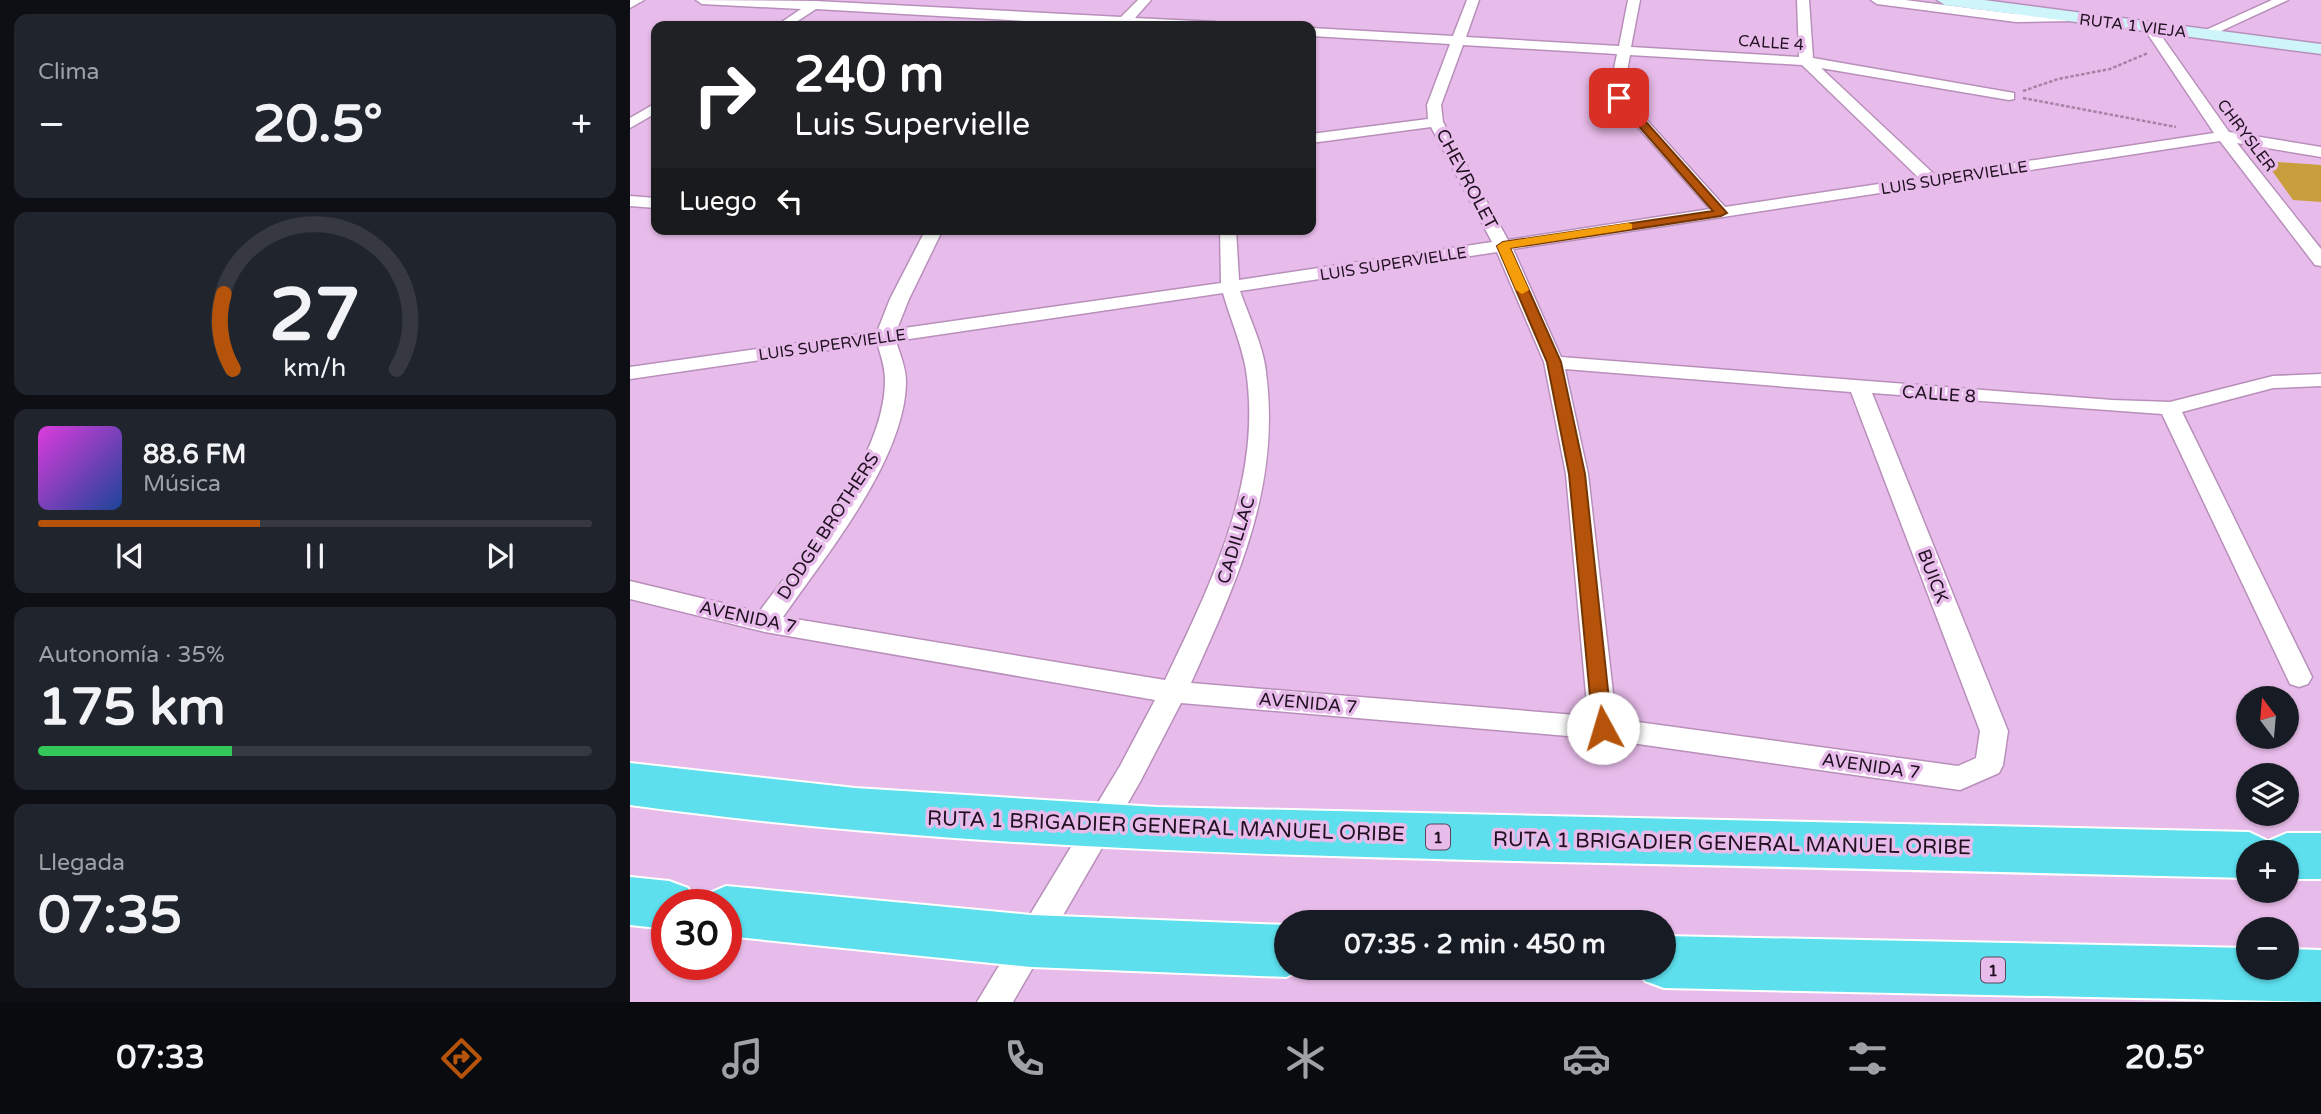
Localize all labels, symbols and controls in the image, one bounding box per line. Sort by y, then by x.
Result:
street label: RUTA 1 VIEJA [2078,9,2188,42]
street label: CALLE 4 [1737,31,1805,55]
text: 240 m [794,46,944,105]
icon: right [679,49,770,140]
text: Clima [38,58,99,86]
pin [1589,68,1649,128]
icon: arrive [1600,79,1638,117]
text: 20.5° [253,93,383,156]
street label: CHRYSLER [2213,95,2280,176]
text: − [38,102,65,148]
text: + [571,102,592,148]
text: Luis Supervielle [794,106,1030,144]
street label: CHEVROLET [1431,125,1503,233]
street label: LUIS SUPERVIELLE [1879,156,2029,199]
icon: left [771,182,809,220]
text: Luego [679,186,757,217]
street label: LUIS SUPERVIELLE [1318,242,1468,285]
text: 27 [269,273,361,361]
street label: LUIS SUPERVIELLE [757,325,907,365]
text: km/h [284,353,346,383]
street label: CALLE 8 [1901,380,1977,408]
text: 88.6 FM [143,439,246,470]
street label: DODGE BROTHERS [772,448,884,604]
text: Música [143,470,221,498]
street label: CADILLAC [1212,493,1260,587]
icon: previous [111,537,149,575]
icon: pause [296,537,334,575]
icon: next [481,537,519,575]
street label: BUICK [1913,546,1953,606]
street label: AVENIDA 7 [697,596,799,638]
text: Autonomía · 35% [38,641,225,669]
text: 175 km [38,676,226,739]
north arrow [2236,686,2300,749]
map controls [2236,686,2299,980]
street label: AVENIDA 7 [1258,688,1358,718]
position arrow [1566,691,1640,765]
street label: AVENIDA 7 [1821,748,1921,784]
button: layers [2236,763,2299,826]
street label: RUTA 1 BRIGADIER GENERAL MANUEL ORIBE [927,806,1405,847]
road number: 1 [1426,824,1450,850]
street label: RUTA 1 BRIGADIER GENERAL MANUEL ORIBE [1493,827,1971,860]
button: + [2236,840,2299,903]
text: Llegada [38,849,125,877]
text: 07:35 [38,884,182,947]
speed limit sign: 30 [651,889,742,980]
button: − [2236,917,2299,980]
text: 07:35 · 2 min · 450 m [1344,929,1606,960]
road number: 1 [1981,958,2005,982]
icon: directions [437,1034,486,1083]
icon: music [718,1034,767,1083]
icon: phone [1000,1034,1049,1083]
icon: climate [1281,1034,1330,1083]
icon: car [1562,1034,1611,1083]
icon: filters [1843,1034,1892,1083]
text: 07:33 [116,1039,205,1077]
text: 20.5° [2125,1039,2205,1077]

